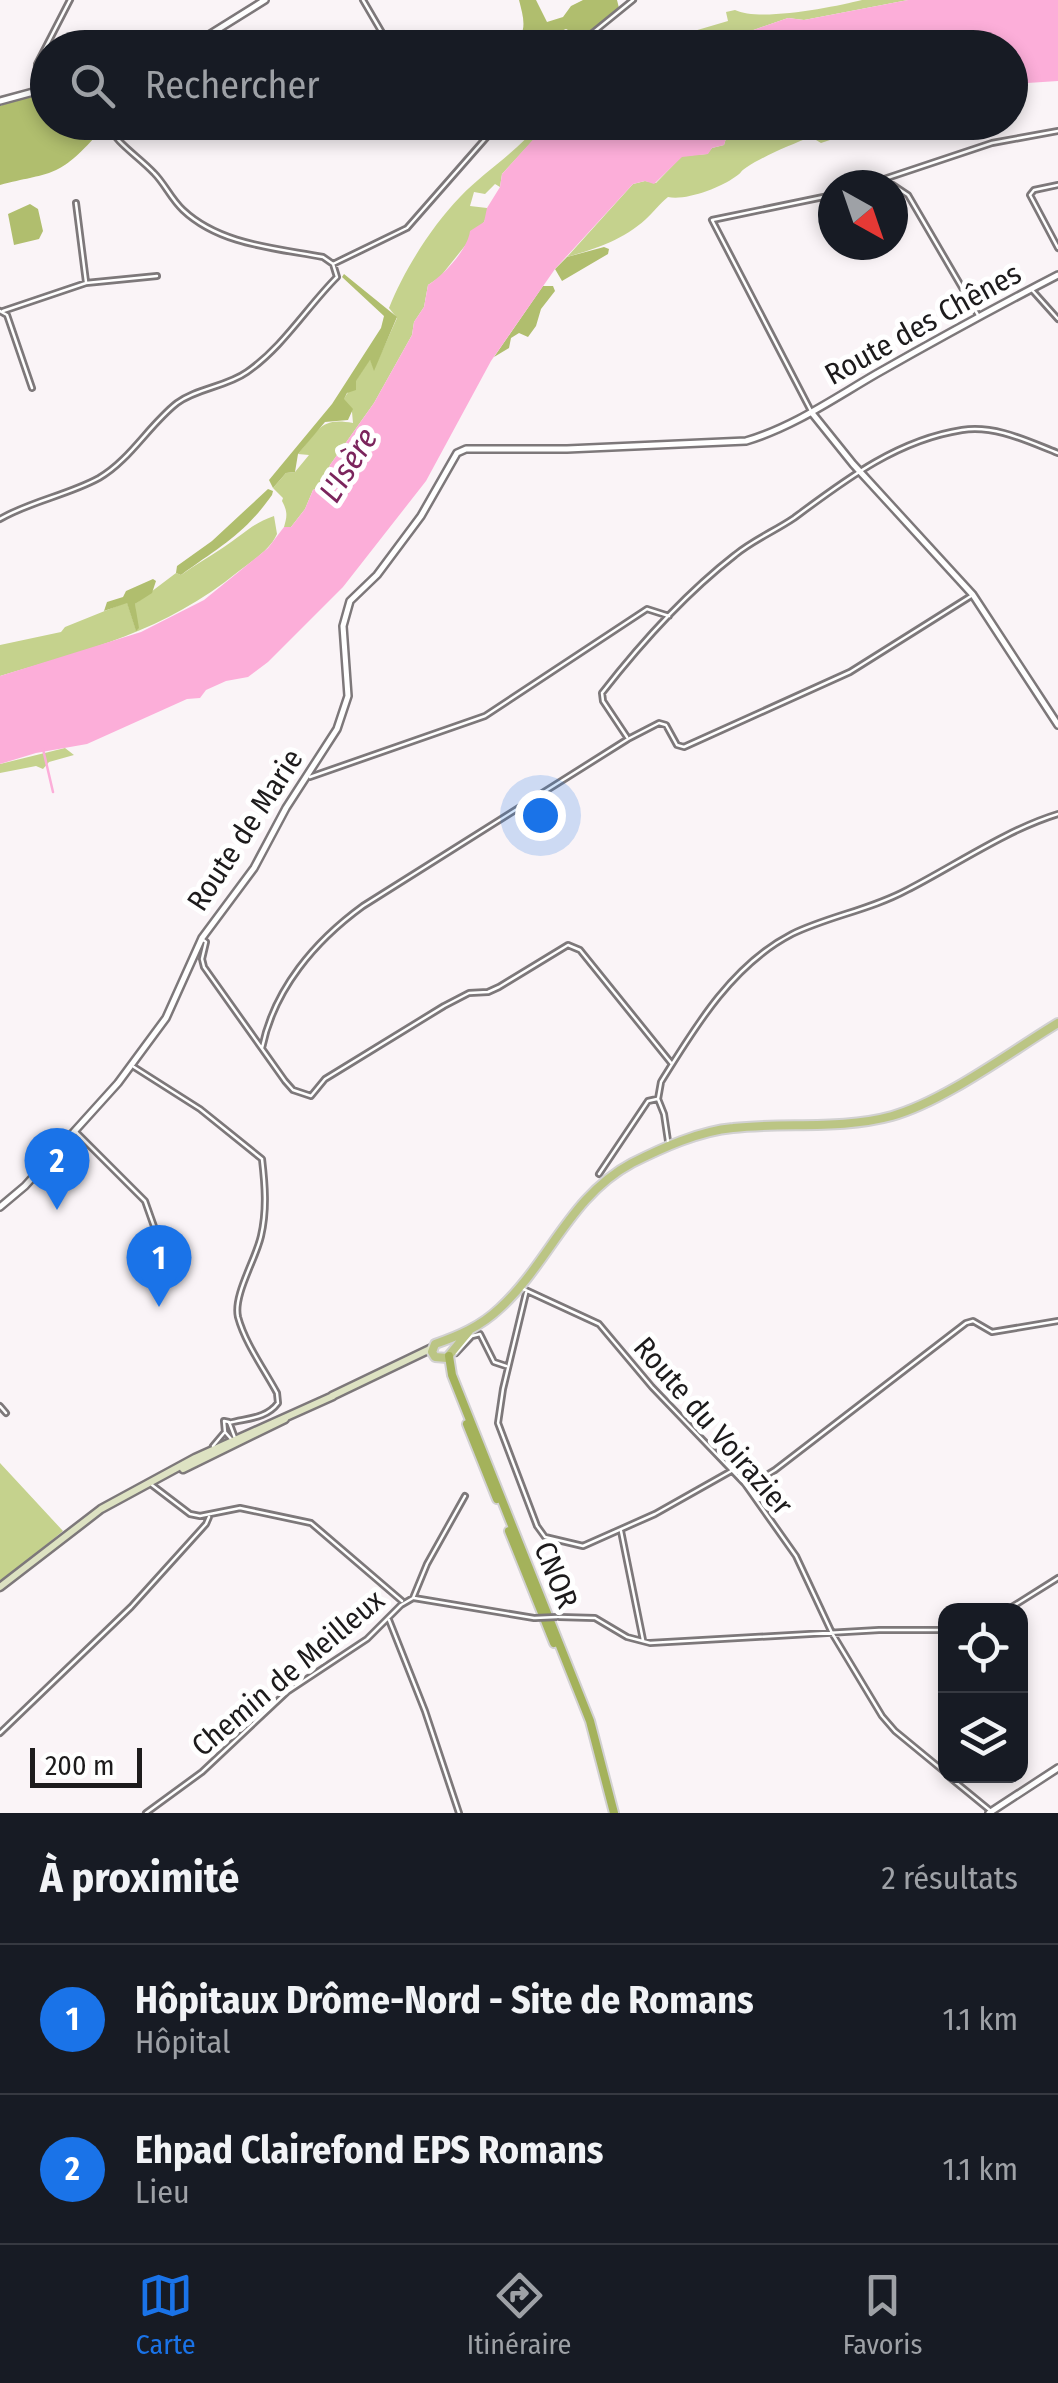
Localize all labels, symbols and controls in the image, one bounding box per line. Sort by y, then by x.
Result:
search box [30,30,1028,140]
icon: search [65,58,120,113]
text: Rechercher [145,62,320,108]
north arrow [818,170,908,260]
street label: Route des Chênes [819,255,1027,393]
water label: L'Isère [311,421,385,509]
street label: Route de Marie [179,742,311,918]
your location [515,790,566,841]
pin: 2 [24,1128,90,1210]
pin: 1 [126,1224,192,1307]
street label: Route du Voirazier [626,1330,800,1523]
street label: CNOR [526,1536,586,1614]
street label: Chemin de Meilleux [184,1582,392,1764]
map controls [938,1603,1028,1783]
button: locate [938,1603,1028,1693]
button: layers [938,1693,1028,1783]
scale bar [30,1743,142,1788]
text: 200 m [45,1749,115,1782]
text: À proximité [40,1853,239,1903]
text: 2 résultats [881,1859,1018,1897]
text: Hôpitaux Drôme-Nord - Site de Romans [135,1977,754,2023]
text: 1 [66,2000,79,2038]
text: 1.1 km [942,2000,1018,2038]
text: Hôpital [135,2023,230,2061]
text: Ehpad Clairefond EPS Romans [135,2127,604,2173]
text: 2 [65,2150,80,2188]
text: 1.1 km [942,2150,1018,2188]
text: Lieu [135,2173,190,2211]
tab: Carte [136,2268,196,2361]
tab: Itinéraire [467,2268,571,2361]
tab: Favoris [843,2268,922,2361]

